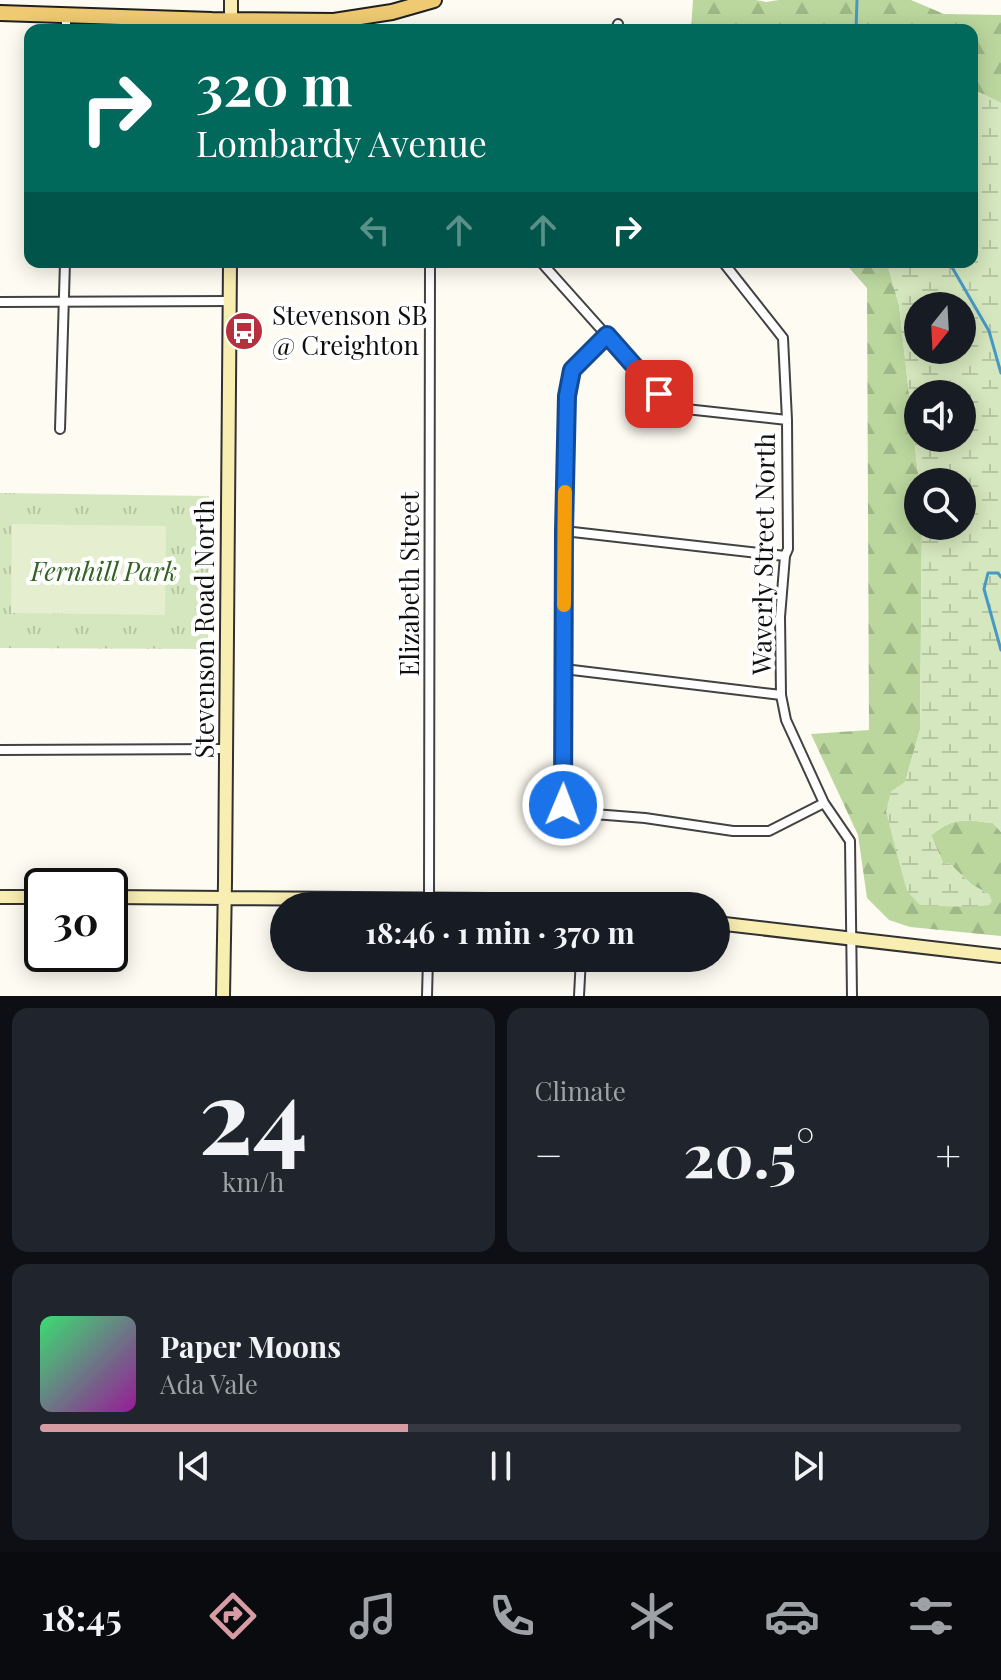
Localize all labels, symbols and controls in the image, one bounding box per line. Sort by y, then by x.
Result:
text: 320 m [196,46,352,121]
icon: right [64,56,168,160]
text: Lombardy Avenue [196,118,487,166]
icon: left [353,208,397,252]
icon: ahead [437,208,481,252]
icon: ahead [521,208,565,252]
icon: right [605,208,649,252]
north arrow [904,292,976,364]
map controls [904,292,976,540]
place label: Stevenson SB @ Creighton [272,297,428,362]
bus stop icon: Stevenson SB @ Creighton [223,310,265,352]
pin [625,360,693,428]
icon: arrive [637,372,681,416]
button: sound [904,380,976,452]
street label: Waverly Street North [743,433,782,676]
button: search [904,468,976,540]
street label: Elizabeth Street [391,491,426,676]
street label: Stevenson Road North [186,499,221,759]
park label: Fernhill Park [30,553,177,588]
position arrow [521,763,605,847]
speed limit sign: 30 [24,868,128,972]
text: 18:46 · 1 min · 370 m [365,912,635,952]
text: 24 [199,1042,308,1181]
text: Climate [535,1073,626,1108]
text: 20.5° [683,1113,815,1193]
text: − [535,1124,563,1183]
text: + [935,1124,961,1183]
text: km/h [222,1164,284,1199]
text: Paper Moons [160,1326,341,1366]
text: Ada Vale [160,1366,258,1401]
icon: previous [172,1444,216,1488]
icon: pause [479,1444,523,1488]
icon: next [786,1444,830,1488]
icon: directions [205,1588,261,1644]
icon: music [345,1588,401,1644]
icon: phone [484,1588,540,1644]
icon: climate [624,1588,680,1644]
icon: car [764,1588,820,1644]
icon: filters [903,1588,959,1644]
text: 18:45 [42,1592,122,1640]

